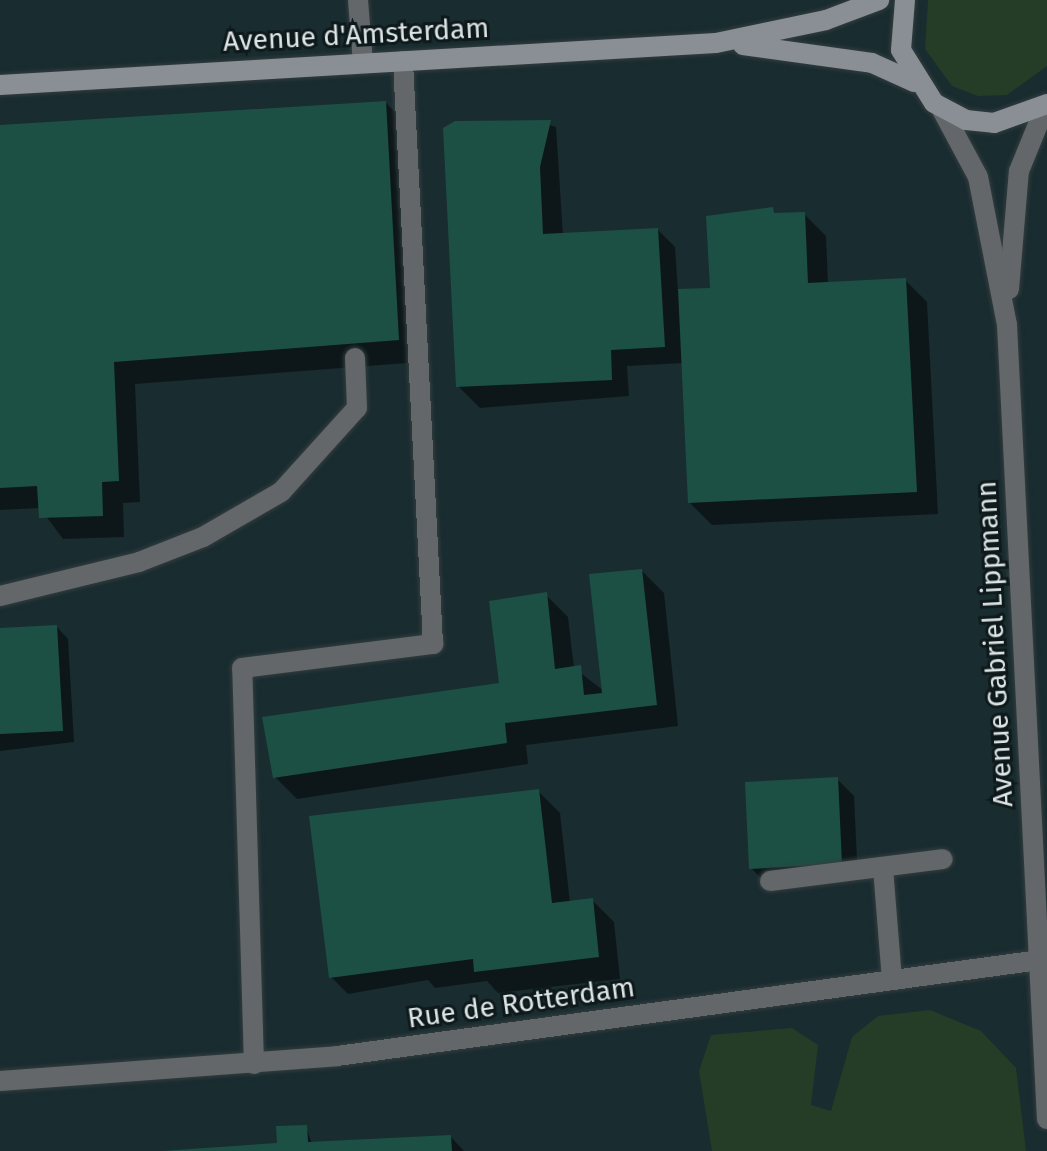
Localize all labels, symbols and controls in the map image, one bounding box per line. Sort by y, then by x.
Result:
street label: Avenue d'Amsterdam [222,11,490,59]
street label: Avenue Gabriel Lippmann [970,480,1020,808]
street label: Rue de Rotterdam [405,970,637,1036]

